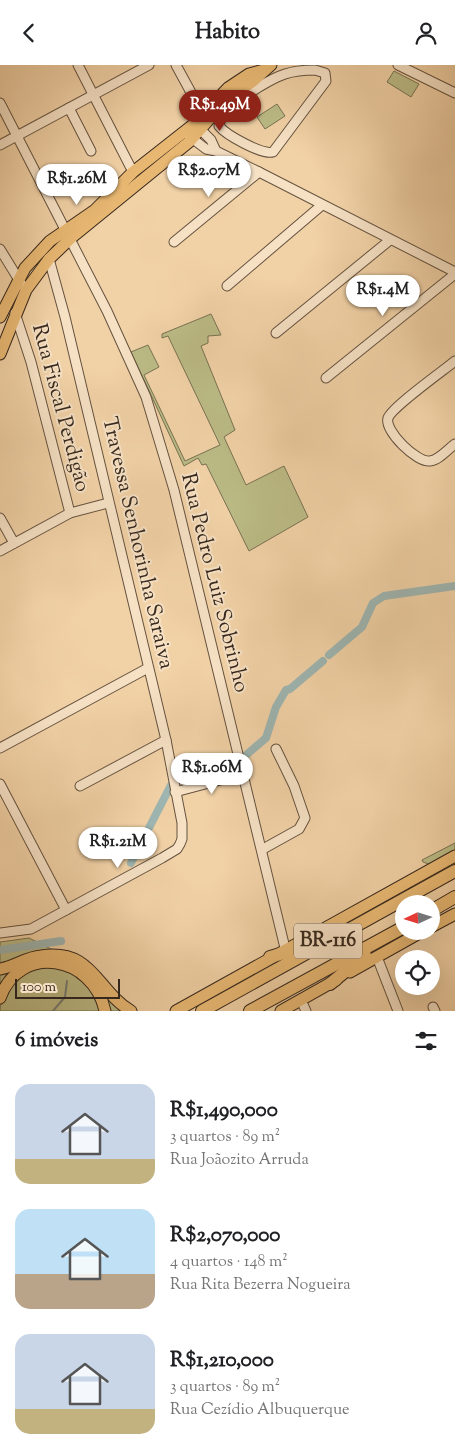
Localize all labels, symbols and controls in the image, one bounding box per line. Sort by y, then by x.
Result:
text: Habito [195,17,260,49]
icon: back [15,19,43,47]
icon: person [412,19,440,47]
pin: R$1.49M [174,89,266,132]
text: R$1.49M [190,94,250,117]
pin: R$2.07M [163,155,255,198]
text: R$2.07M [178,160,240,183]
pin: R$1.26M [31,163,123,206]
text: R$1.26M [47,168,107,191]
pin: R$1.4M [342,275,424,317]
text: R$1.4M [357,279,409,302]
street label: Rua Fiscal Perdigão [23,320,97,496]
street label: Travessa Senhorinha Saraiva [93,414,181,672]
street label: Rua Pedro Luiz Sobrinho [172,470,256,696]
pin: R$1.06M [166,753,258,795]
text: R$1.06M [182,757,242,780]
pin: R$1.21M [72,827,164,869]
text: R$1.21M [89,831,147,854]
north arrow [395,895,440,940]
map controls [395,895,440,995]
road number: BR-116 [294,923,362,959]
button: locate [395,950,440,995]
scale bar [15,976,120,999]
text: 100 m [22,978,56,998]
text: 6 imóveis [15,1026,98,1056]
icon: filters [412,1027,440,1055]
text: R$1,490,000 [170,1096,278,1126]
icon: home [55,1104,115,1164]
text: 3 quartos · 89 m² [170,1126,280,1149]
text: Rua Joãozito Arruda [170,1149,309,1172]
text: R$2,070,000 [170,1221,280,1251]
icon: home [55,1229,115,1289]
text: 4 quartos · 148 m² [170,1251,288,1274]
text: Rua Rita Bezerra Nogueira [170,1274,351,1297]
text: R$1,210,000 [170,1346,274,1376]
icon: home [55,1354,115,1414]
text: 3 quartos · 89 m² [170,1376,280,1399]
text: Rua Cezídio Albuquerque [170,1399,350,1422]

